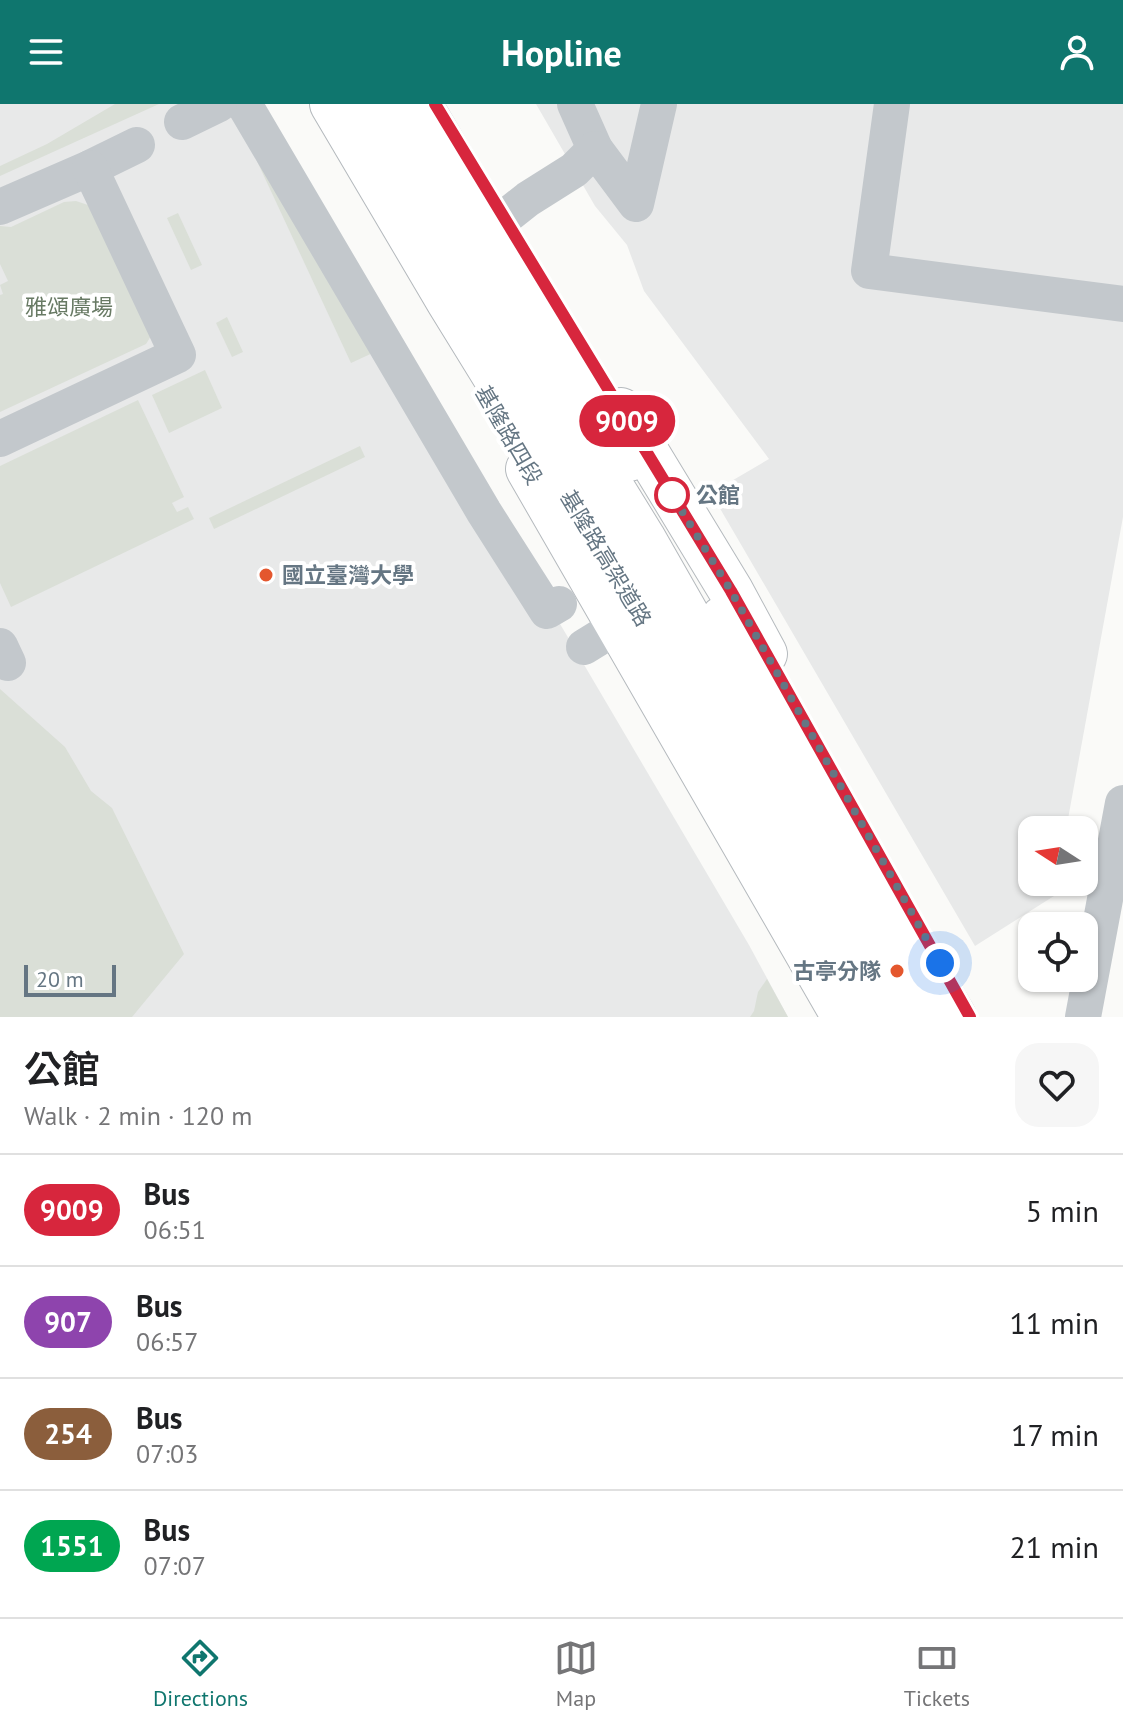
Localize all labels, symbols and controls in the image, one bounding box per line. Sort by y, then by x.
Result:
text: Hopline [501,29,622,76]
icon: menu [24,30,68,74]
icon: person [1055,30,1099,74]
park label: 雅頌廣場 [25,293,113,321]
street label: 基隆路四段 [469,380,549,490]
line badge: 9009 [571,395,683,447]
text: 9009 [595,402,659,439]
marker: 公館 [655,478,689,512]
place label: 公館 [696,481,740,509]
street label: 基隆路高架道路 [554,485,658,631]
place label: 國立臺灣大學 [282,561,414,589]
marker: 國立臺灣大學 [257,566,275,584]
north arrow [1018,816,1098,896]
map controls [1018,816,1098,992]
button: locate [1018,912,1098,992]
your location [920,943,960,983]
place label: 古亭分隊 [793,957,881,985]
scale bar [24,961,116,997]
marker: 古亭分隊 [888,962,906,980]
text: 20 m [36,965,84,993]
button: heart [1015,1043,1099,1127]
text: 公館 [24,1044,100,1093]
text: Walk · 2 min · 120 m [24,1099,252,1132]
text: Bus [144,1174,190,1213]
text: 9009 [40,1191,104,1228]
text: 5 min [1026,1191,1099,1230]
text: 06:51 [144,1213,206,1246]
text: Bus [136,1286,183,1325]
text: 907 [44,1303,92,1340]
text: 11 min [1009,1303,1099,1342]
text: 06:57 [136,1325,198,1358]
text: Bus [136,1398,183,1437]
text: 254 [44,1415,92,1452]
text: 17 min [1011,1415,1099,1454]
text: 07:03 [136,1437,198,1470]
text: Bus [144,1510,190,1549]
text: 1551 [40,1527,104,1564]
text: 21 min [1009,1527,1099,1566]
text: 07:07 [144,1549,206,1582]
tab: Directions [153,1636,248,1712]
tab: Map [554,1636,598,1712]
tab: Tickets [904,1636,970,1712]

